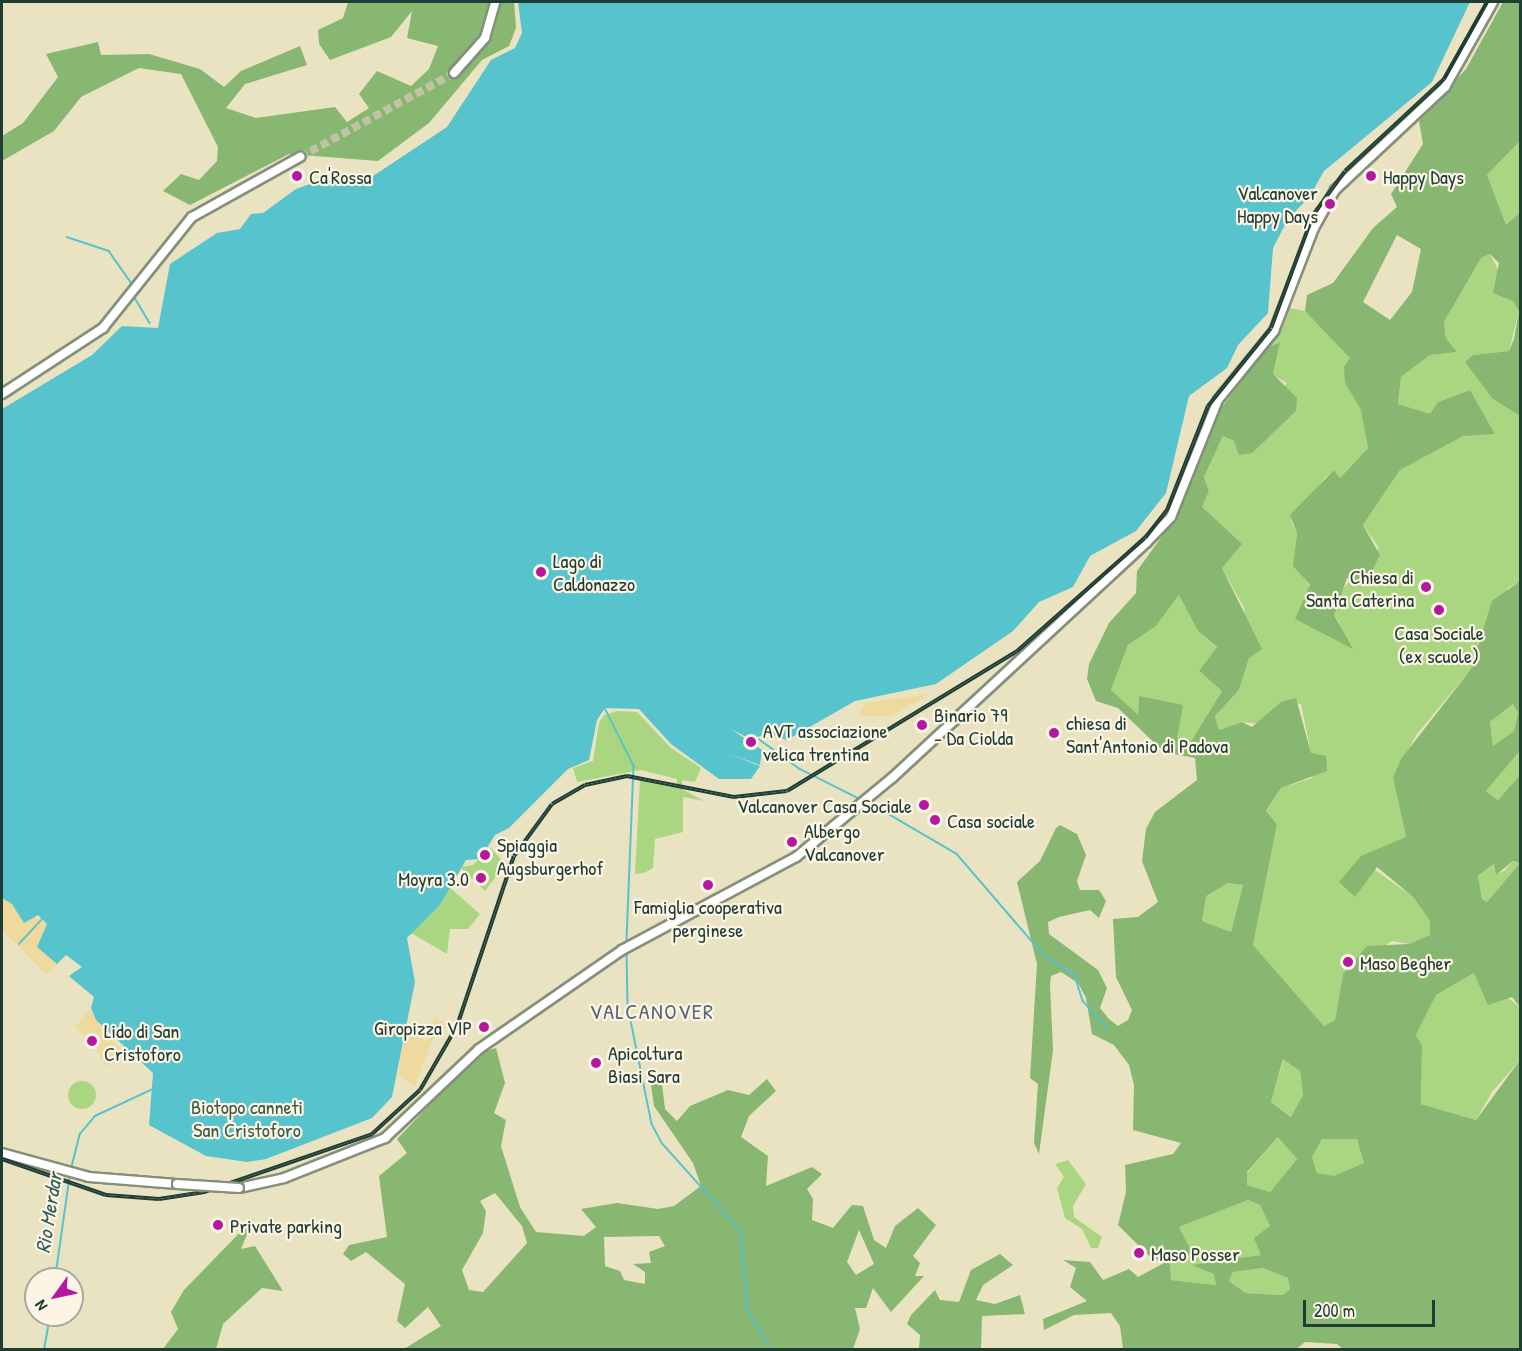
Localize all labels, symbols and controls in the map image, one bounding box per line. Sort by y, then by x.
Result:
place label: Ca'Rossa [309,164,371,188]
place label: Happy Days [1383,164,1464,188]
marker: Ca'Rossa [290,169,304,183]
marker: Happy Days [1364,169,1378,183]
place label: Valcanover Happy Days [1237,180,1318,227]
marker: Valcanover Happy Days [1323,197,1337,211]
place label: Lago di Caldonazzo [553,548,635,595]
place label: Chiesa di Santa Caterina [1306,564,1414,611]
marker: Lago di Caldonazzo [534,565,548,579]
marker: Chiesa di Santa Caterina [1419,580,1433,594]
marker: Casa Sociale (ex scuole) [1432,603,1446,617]
place label: Casa Sociale (ex scuole) [1394,620,1484,667]
place label: Binario 79 - Da Ciolda [934,702,1013,749]
place label: chiesa di Sant'Antonio di Padova [1066,710,1228,757]
place label: AVT associazione velica trentina [763,718,887,765]
marker: Binario 79 - Da Ciolda [915,718,929,732]
marker: chiesa di Sant'Antonio di Padova [1047,726,1061,740]
marker: AVT associazione velica trentina [744,735,758,749]
place label: Valcanover Casa Sociale [737,793,912,817]
marker: Valcanover Casa Sociale [917,798,931,812]
place label: Casa sociale [947,808,1035,832]
marker: Casa sociale [928,813,942,827]
place label: Albergo Valcanover [804,819,885,866]
place label: Spiaggia Augsburgerhof [497,832,603,879]
marker: Albergo Valcanover [785,835,799,849]
marker: Spiaggia Augsburgerhof [478,848,492,862]
place label: Moyra 3.0 [398,866,469,890]
marker: Moyra 3.0 [474,871,488,885]
marker: Famiglia cooperativa perginese [701,878,715,892]
place label: Famiglia cooperativa perginese [634,894,782,941]
place label: Maso Begher [1360,950,1451,974]
marker: Maso Begher [1341,955,1355,969]
district label: VALCANOVER [589,999,715,1025]
place label: Giropizza VIP [374,1015,472,1039]
place label: Lido di San Cristoforo [104,1018,181,1065]
marker: Giropizza VIP [477,1020,491,1034]
marker: Lido di San Cristoforo [85,1034,99,1048]
place label: Apicoltura Biasi Sara [608,1040,682,1087]
marker: Apicoltura Biasi Sara [589,1056,603,1070]
park label: Biotopo canneti San Cristoforo [191,1095,303,1142]
water label: Rio Merdar [30,1171,68,1255]
place label: Private parking [230,1213,342,1237]
marker: Private parking [211,1218,225,1232]
place label: Maso Posser [1151,1241,1240,1265]
marker: Maso Posser [1132,1246,1146,1260]
north arrow [24,1267,84,1327]
scale bar [1306,1288,1438,1326]
text: N [29,1296,52,1315]
text: 200 m [1314,1298,1355,1323]

